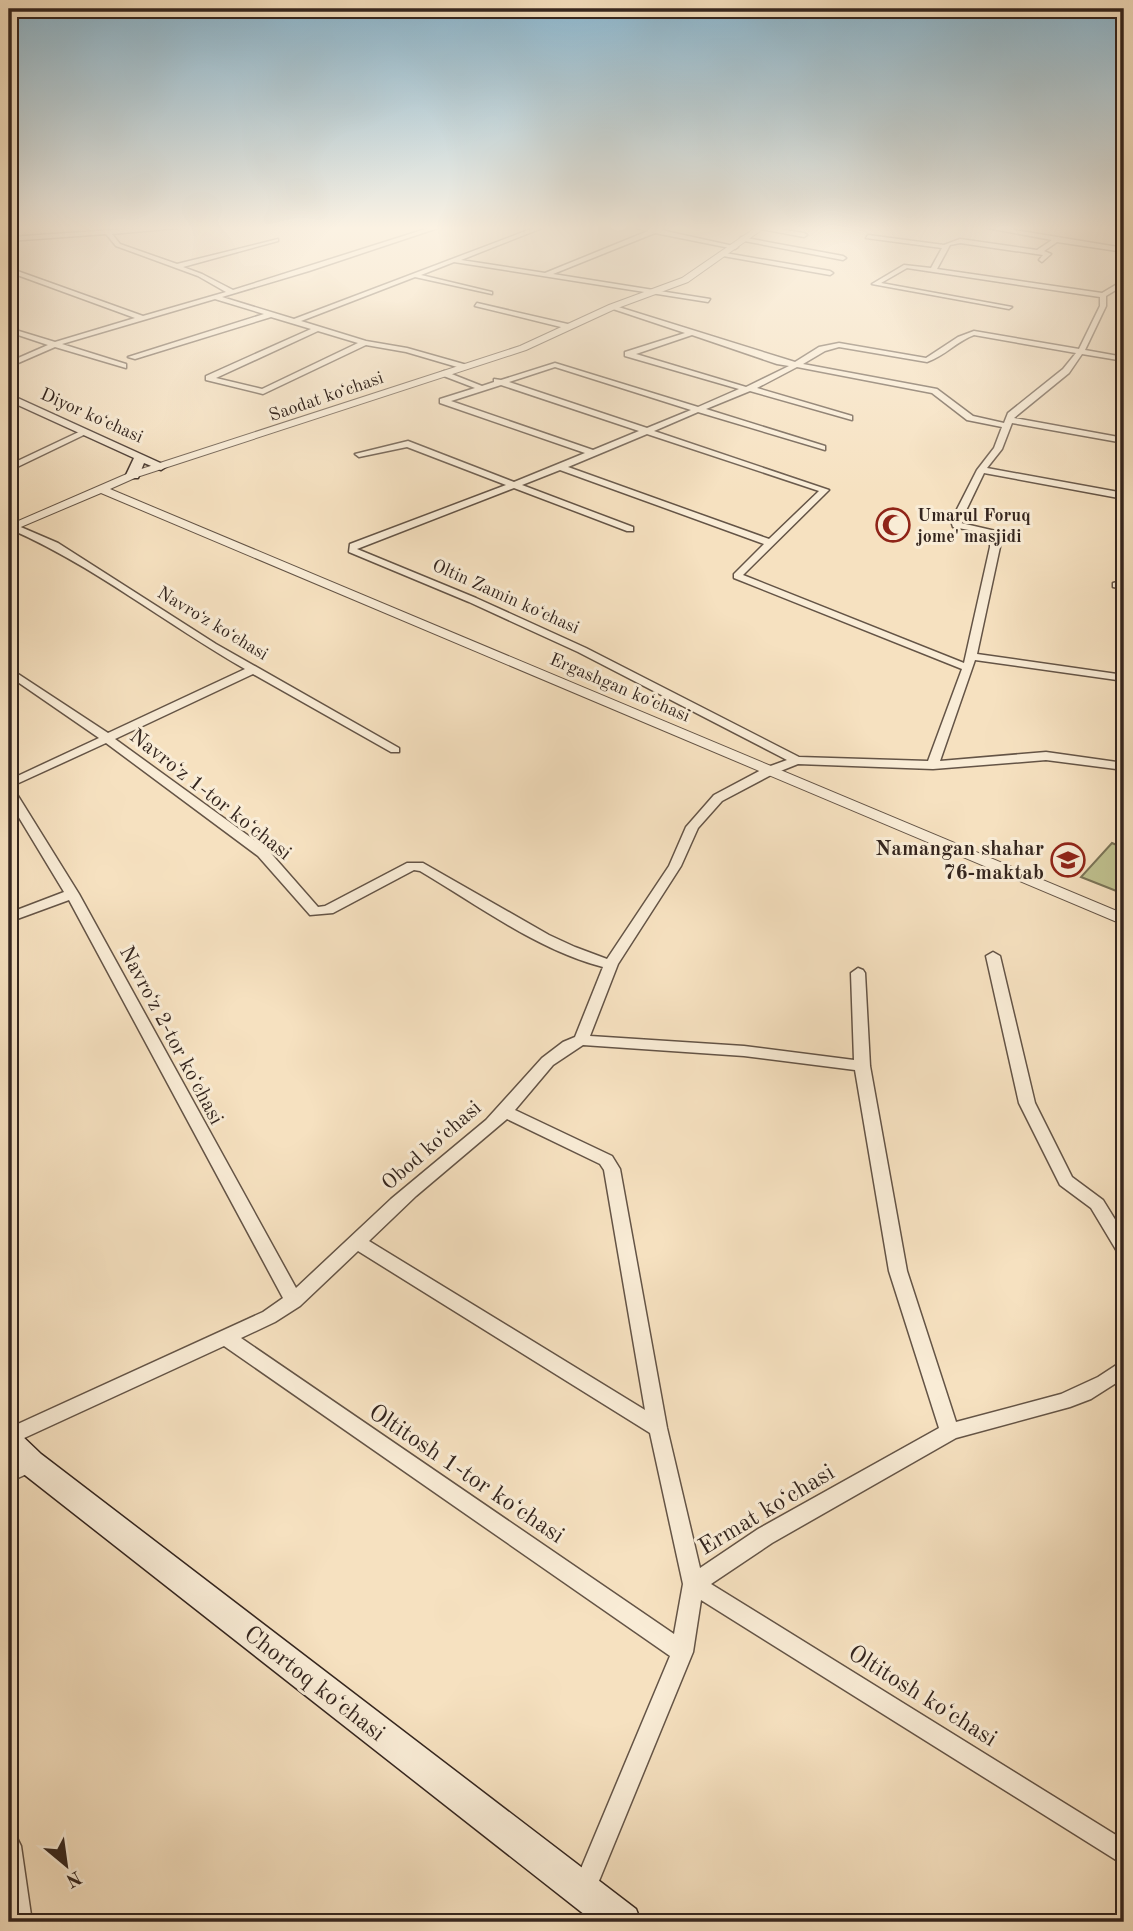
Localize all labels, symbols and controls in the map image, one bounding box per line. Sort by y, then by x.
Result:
street label: Saodat koʻchasi [267,369,386,425]
street label: Diyor koʻchasi [38,385,146,447]
mosque icon: Umarul Foruq jome' masjidi [874,506,912,544]
place label: Umarul Foruq jome' masjidi [916,507,1031,546]
street label: Oltin Zamin koʻchasi [429,556,582,638]
street label: Navroʻz koʻchasi [154,584,271,664]
street label: Ergashgan koʻchasi [547,650,693,726]
street label: Navroʻz 1-tor koʻchasi [125,726,295,865]
place label: Namangan shahar 76-maktab [875,839,1044,884]
school or university icon: Namangan shahar 76-maktab [1049,841,1087,879]
street label: Navroʻz 2-tor koʻchasi [115,943,227,1128]
street label: Obod koʻchasi [378,1098,486,1195]
street label: Oltitosh 1-tor koʻchasi [364,1400,568,1549]
street label: Ermat koʻchasi [695,1461,839,1561]
street label: Chortoq koʻchasi [239,1622,389,1747]
street label: Oltitosh koʻchasi [843,1641,1000,1752]
north arrow [32,1829,102,1899]
text: N [62,1866,84,1890]

